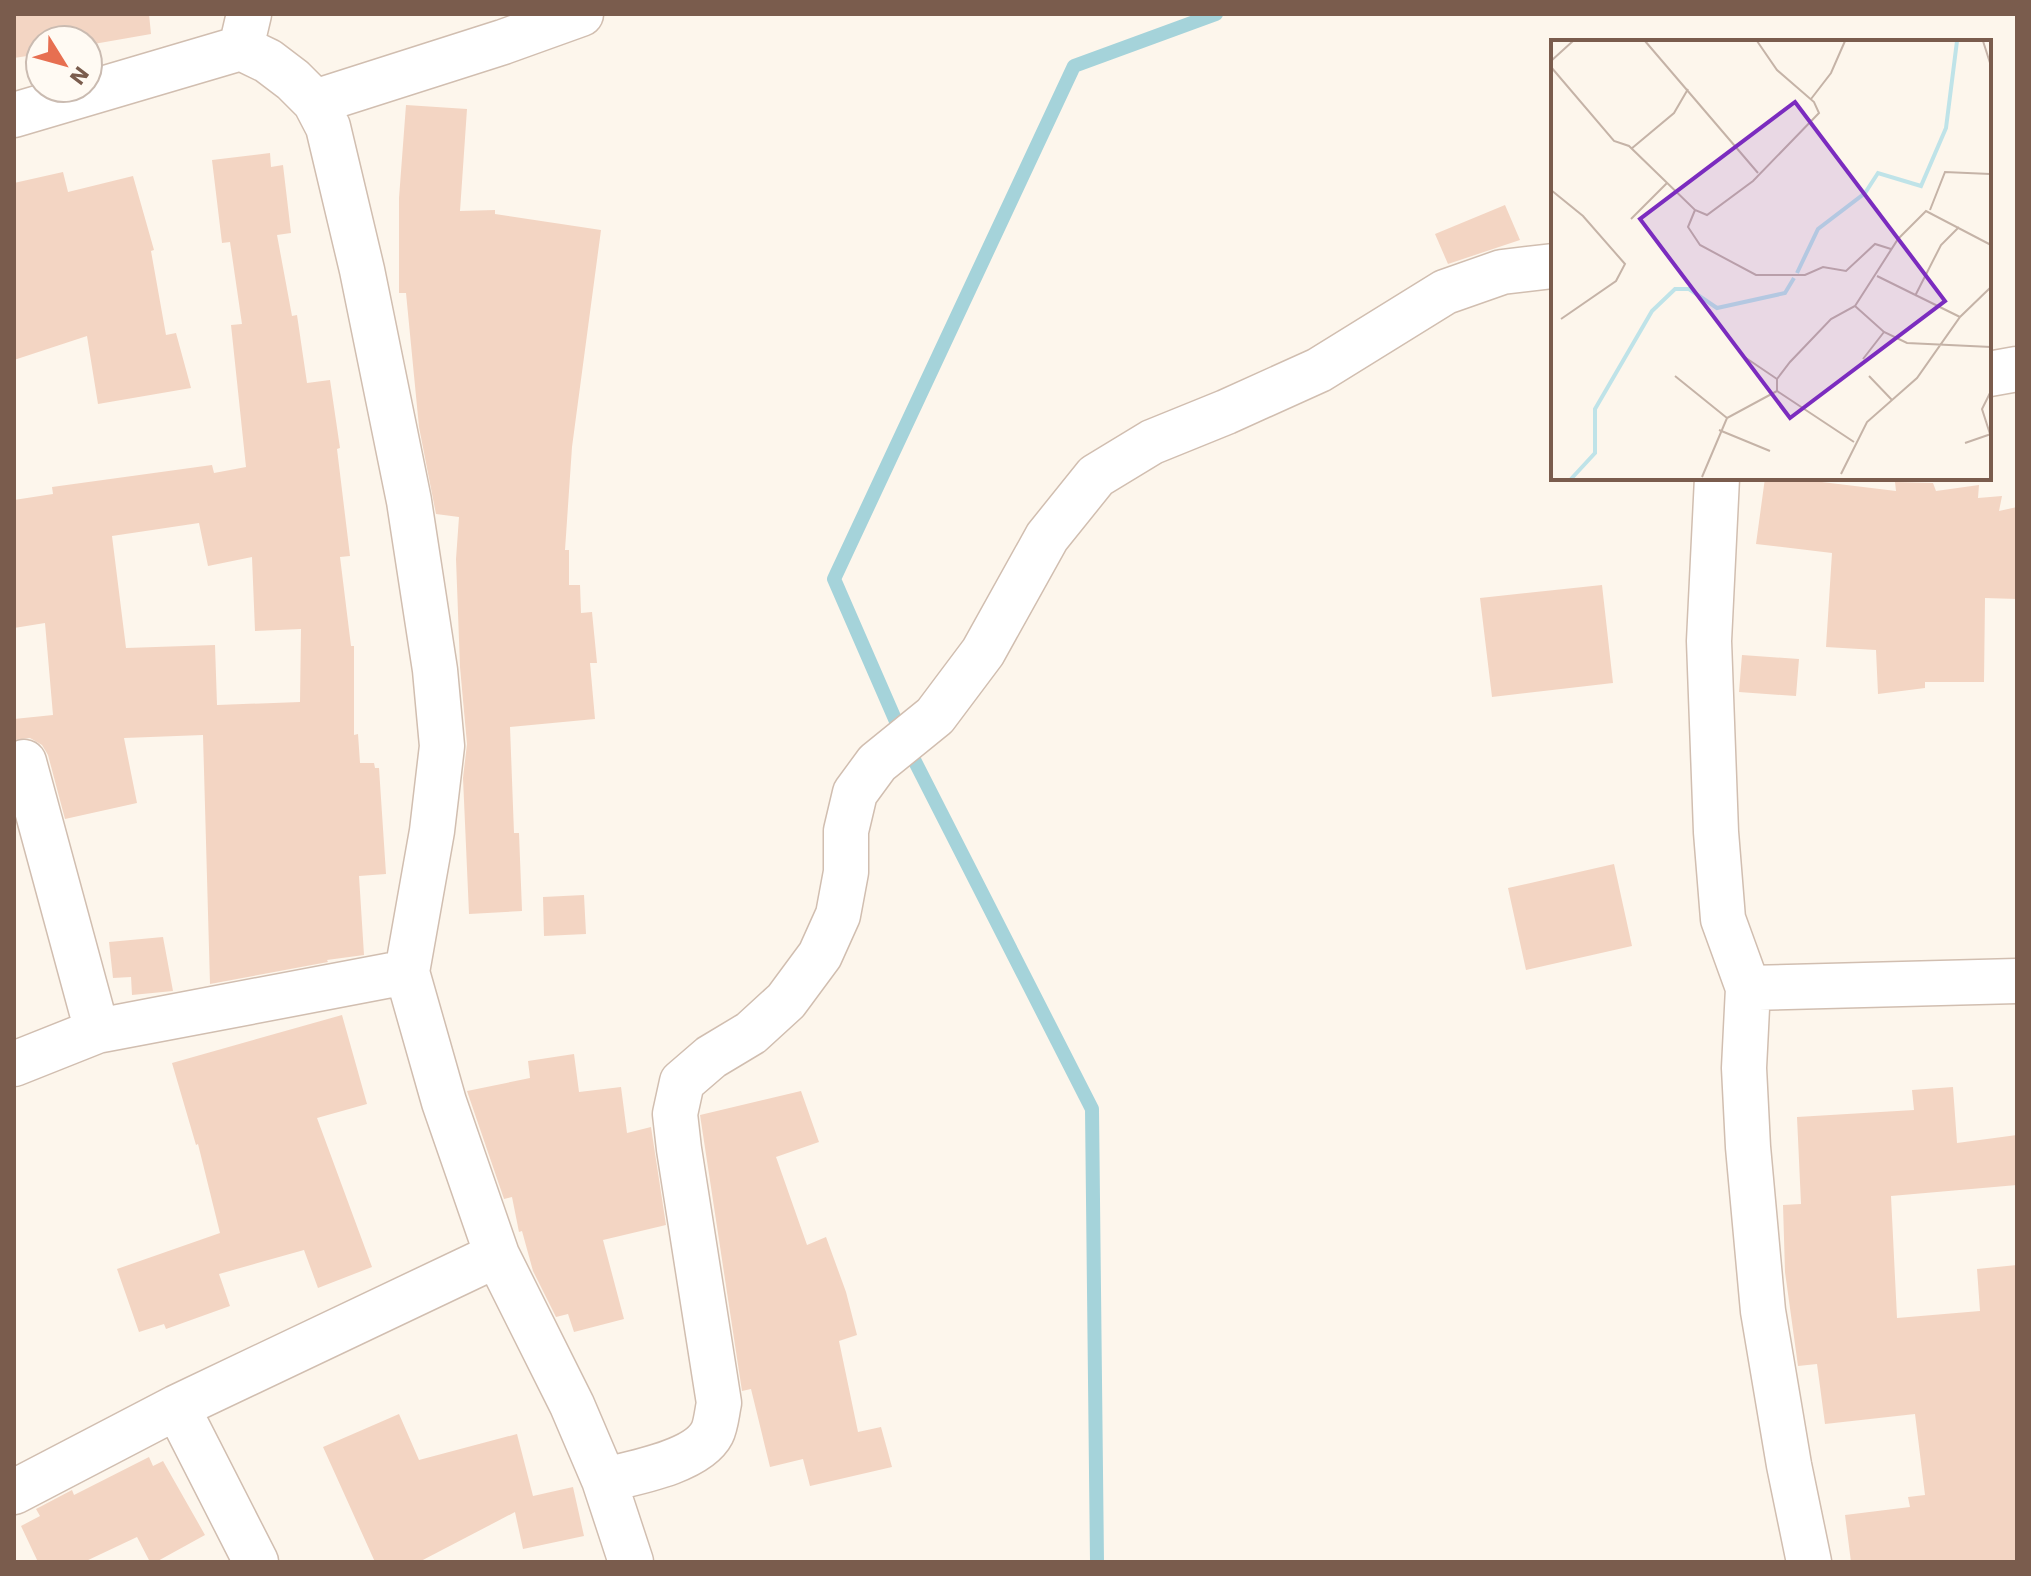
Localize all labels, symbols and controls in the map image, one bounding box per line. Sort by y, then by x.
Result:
north arrow [24,24,104,104]
inset map [1551,40,1991,480]
text: N [65,62,94,90]

